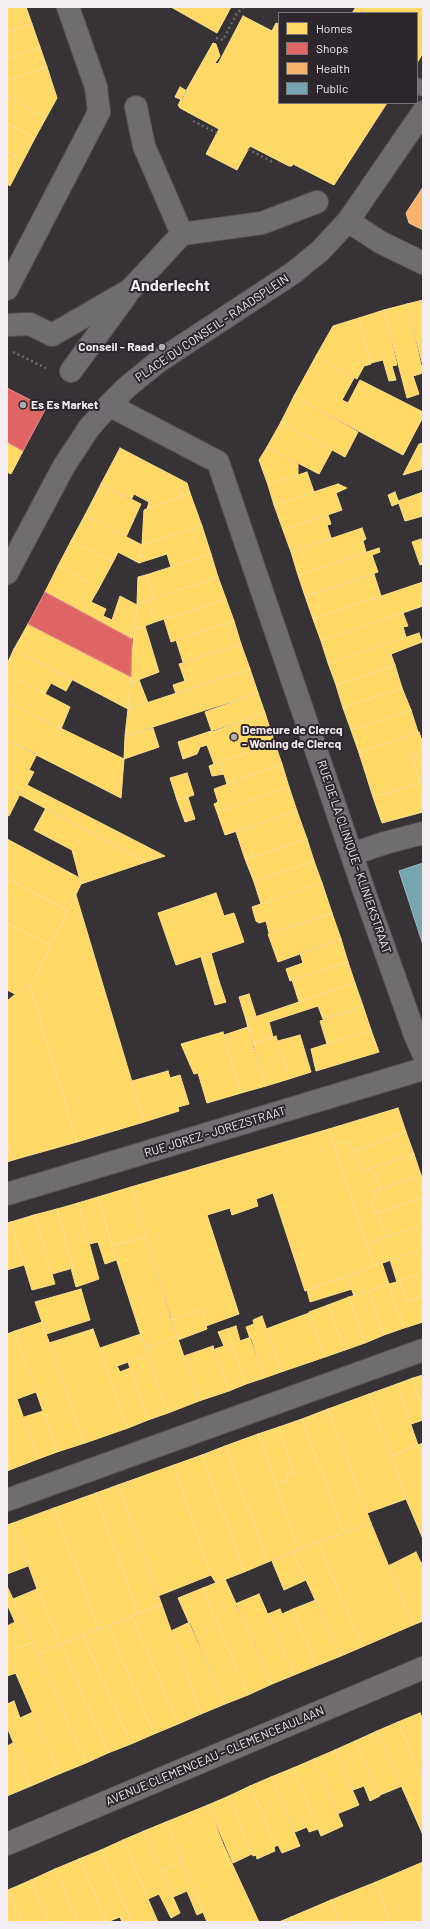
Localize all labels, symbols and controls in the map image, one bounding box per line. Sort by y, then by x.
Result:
legend [278,12,418,104]
text: Homes [316,21,352,35]
text: Shops [316,41,348,55]
text: Health [316,61,350,75]
text: Public [316,81,348,95]
street label: PLACE DU CONSEIL - RAADSPLEIN [133,271,291,385]
district label: Anderlecht [130,276,210,296]
place label: Conseil - Raad [78,340,154,354]
marker: Conseil - Raad [157,342,167,352]
place label: Es Es Market [31,398,98,412]
marker: Es Es Market [18,400,28,410]
place label: Demeure de Clercq - Woning de Clercq [242,723,343,751]
marker: Demeure de Clercq - Woning de Clercq [229,732,239,742]
street label: RUE DE LA CLINIQUE - KLINIEKSTRAAT [314,758,394,956]
street label: RUE JOREZ - JOREZSTRAAT [143,1104,287,1160]
street label: AVENUE CLEMENCEAU - CLEMENCEAULAAN [104,1703,326,1809]

